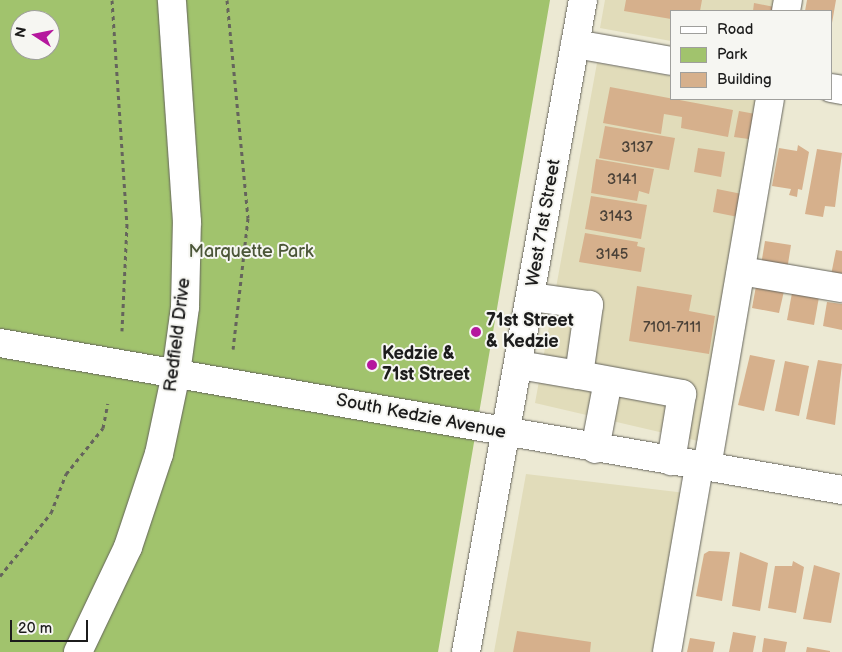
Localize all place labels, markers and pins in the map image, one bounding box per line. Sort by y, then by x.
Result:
place label: 71st Street & Kedzie [486,311,574,354]
marker: 71st Street & Kedzie [470,326,482,338]
place label: Kedzie & 71st Street [382,344,470,386]
marker: Kedzie & 71st Street [366,359,378,371]

